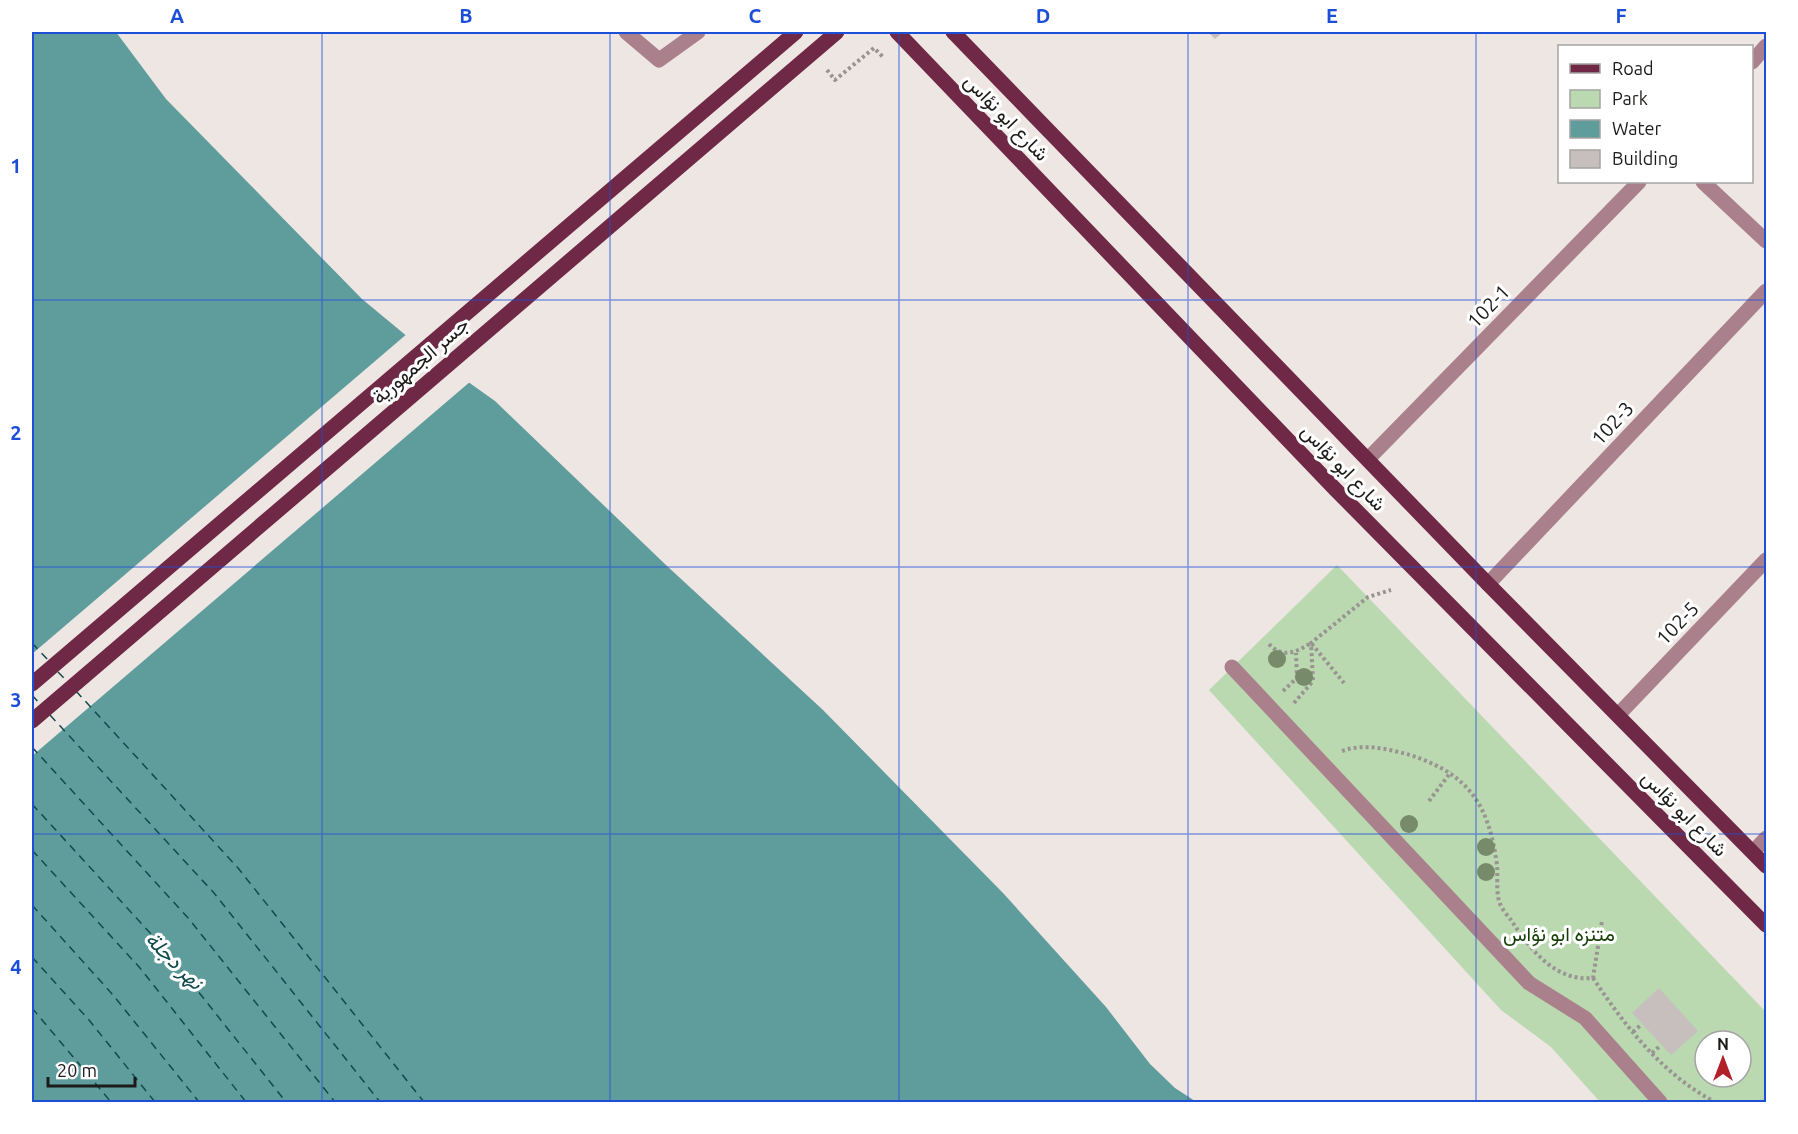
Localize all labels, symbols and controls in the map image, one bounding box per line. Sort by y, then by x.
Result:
text: A [170,4,184,27]
text: B [459,4,473,27]
text: C [749,4,762,27]
text: D [1036,4,1050,27]
text: E [1326,4,1338,27]
text: F [1615,4,1627,27]
legend [1558,45,1753,183]
text: Road [1612,58,1654,78]
street label: شارع ابو نؤاس [958,69,1054,167]
text: Park [1612,88,1648,108]
text: Water [1612,118,1662,138]
text: Building [1612,148,1678,168]
text: 1 [10,154,22,177]
street label: 102-1 [1462,280,1514,332]
street label: جسر الجمهورية [367,312,474,410]
street label: 102-3 [1586,397,1638,449]
street label: شارع ابو نؤاس [1295,419,1391,517]
text: 2 [10,421,22,444]
street label: 102-5 [1651,597,1703,649]
text: 3 [10,688,22,711]
street label: شارع ابو نؤاس [1635,765,1733,863]
park label: متنزه ابو نؤاس [1503,922,1615,947]
water label: نهر دجلة [140,926,209,996]
text: 4 [10,955,22,978]
north arrow [1693,1029,1753,1089]
text: N [1717,1035,1729,1053]
scale bar [48,1050,135,1088]
text: 20 m [57,1060,97,1080]

